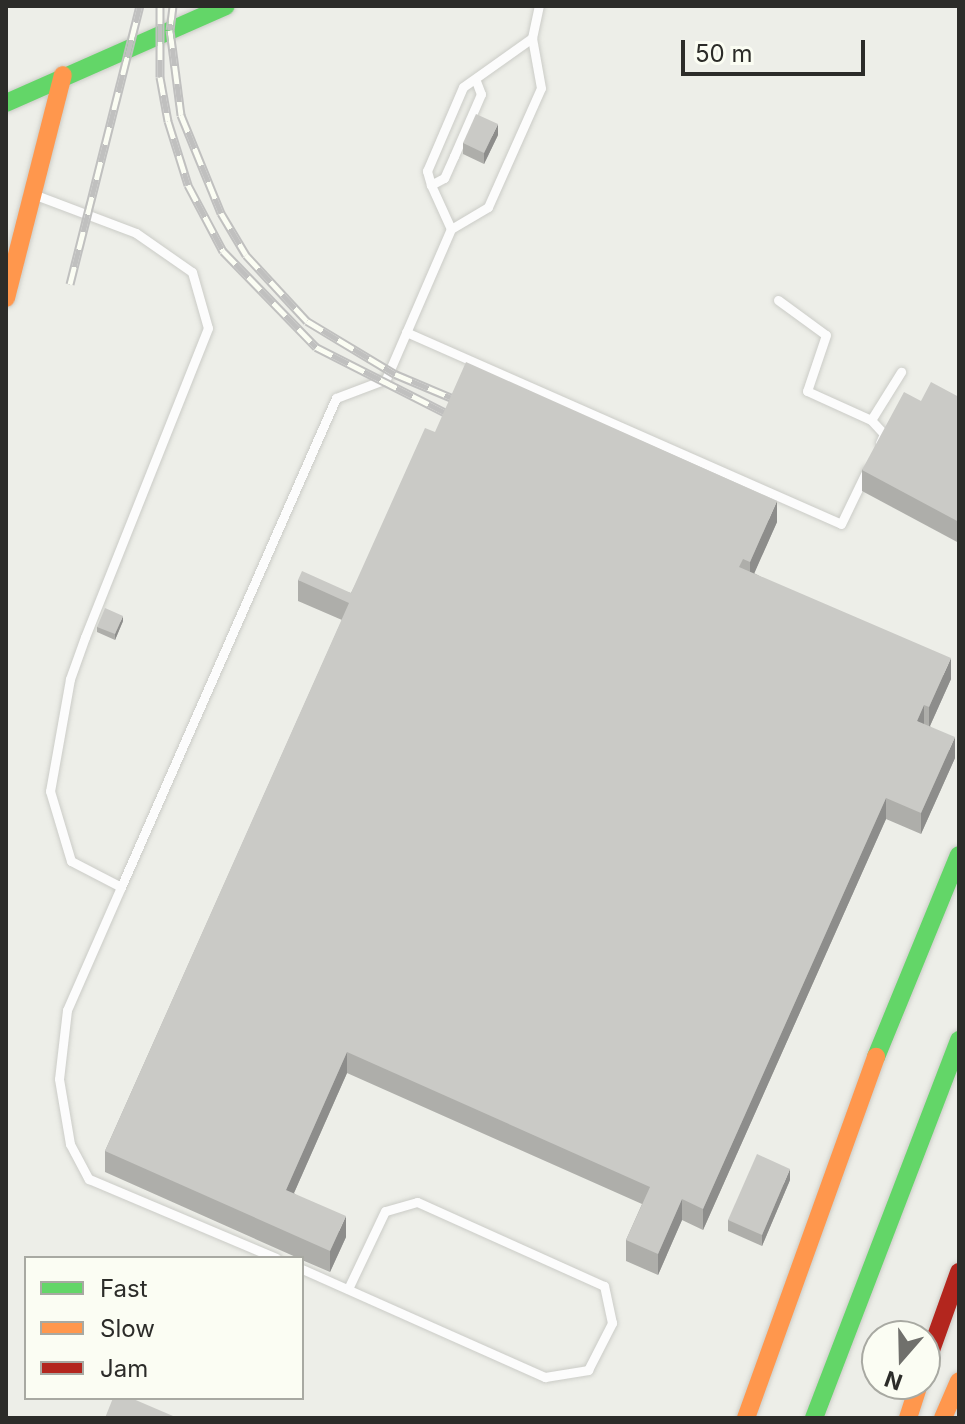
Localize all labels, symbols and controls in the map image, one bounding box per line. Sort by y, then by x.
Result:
scale bar [685,24,869,74]
text: 50 m [695,39,753,68]
legend [24,1256,304,1400]
text: Fast [100,1274,148,1303]
text: Slow [100,1314,155,1343]
north arrow [861,1320,941,1400]
text: Jam [100,1354,148,1383]
text: N [881,1366,906,1396]

